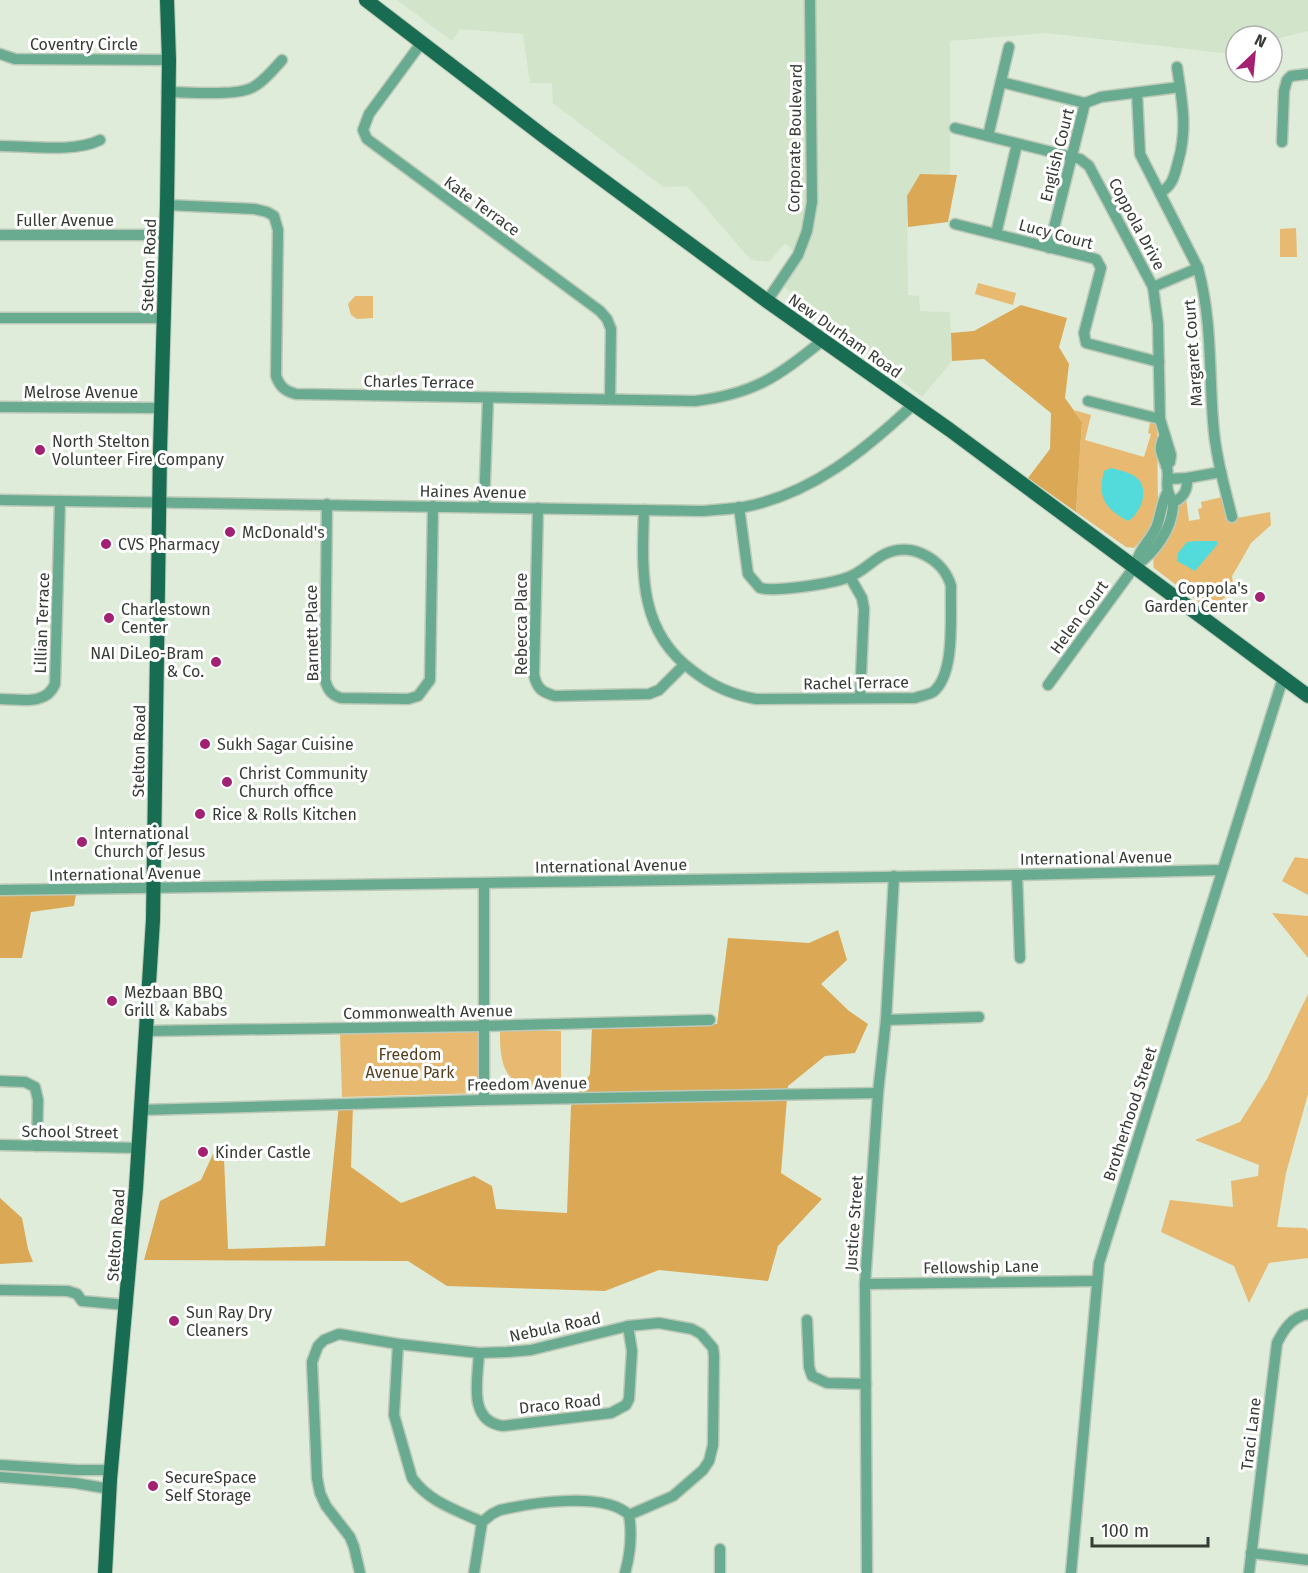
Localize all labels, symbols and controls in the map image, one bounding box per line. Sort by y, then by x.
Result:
north arrow [1224,24,1284,84]
text: N [1251,30,1269,52]
street label: Coventry Circle [30,35,138,54]
street label: Corporate Boulevard [784,63,806,213]
street label: English Court [1036,106,1078,204]
street label: Kate Terrace [440,172,524,240]
street label: Coppola Drive [1105,175,1169,273]
street label: Fuller Avenue [16,211,114,230]
street label: Lucy Court [1017,215,1095,253]
street label: Stelton Road [138,218,160,312]
street label: New Durham Road [785,290,905,382]
street label: Margaret Court [1180,299,1206,407]
street label: Charles Terrace [363,372,475,392]
street label: Melrose Avenue [24,383,138,402]
place label: North Stelton Volunteer Fire Company [52,432,224,469]
marker: North Stelton Volunteer Fire Company [33,443,47,457]
street label: Haines Avenue [419,482,527,502]
place label: McDonald's [242,523,325,542]
marker: McDonald's [223,525,237,539]
place label: CVS Pharmacy [118,535,220,554]
marker: CVS Pharmacy [99,537,113,551]
street label: Lillian Terrace [31,572,53,674]
street label: Rebecca Place [512,573,531,675]
street label: Helen Court [1046,577,1112,657]
place label: Coppola's Garden Center [1144,579,1249,616]
street label: Barnett Place [302,584,322,682]
marker: Coppola's Garden Center [1253,590,1267,604]
place label: Charlestown Center [121,600,211,637]
marker: Charlestown Center [102,611,116,625]
place label: NAI DiLeo-Bram & Co. [90,644,204,681]
marker: NAI DiLeo-Bram & Co. [209,655,223,669]
street label: Rachel Terrace [803,673,909,693]
street label: Stelton Road [129,704,149,798]
place label: Sukh Sagar Cuisine [217,735,354,754]
marker: Sukh Sagar Cuisine [198,737,212,751]
place label: Christ Community Church office [239,764,368,801]
marker: Christ Community Church office [220,775,234,789]
place label: Rice & Rolls Kitchen [212,805,357,824]
marker: Rice & Rolls Kitchen [193,807,207,821]
place label: International Church of Jesus [94,824,205,861]
marker: International Church of Jesus [75,835,89,849]
street label: International Avenue [1020,847,1172,869]
street label: International Avenue [535,855,687,877]
street label: International Avenue [49,863,201,885]
place label: Mezbaan BBQ Grill & Kababs [124,983,227,1020]
marker: Mezbaan BBQ Grill & Kababs [105,994,119,1008]
street label: Commonwealth Avenue [343,1001,513,1023]
street label: Brotherhood Street [1099,1044,1161,1184]
park label: Freedom Avenue Park [366,1045,455,1082]
street label: Freedom Avenue [467,1073,587,1095]
street label: School Street [21,1122,119,1142]
place label: Kinder Castle [215,1143,311,1162]
marker: Kinder Castle [196,1145,210,1159]
street label: Justice Street [841,1174,867,1271]
street label: Stelton Road [103,1188,129,1282]
street label: Fellowship Lane [923,1256,1039,1278]
place label: Sun Ray Dry Cleaners [186,1303,272,1340]
street label: Nebula Road [508,1308,602,1346]
marker: Sun Ray Dry Cleaners [167,1314,181,1328]
street label: Draco Road [518,1390,602,1418]
street label: Traci Lane [1237,1397,1265,1471]
place label: SecureSpace Self Storage [165,1468,256,1505]
marker: SecureSpace Self Storage [146,1479,160,1493]
scale bar [1092,1510,1208,1548]
text: 100 m [1101,1520,1149,1542]

